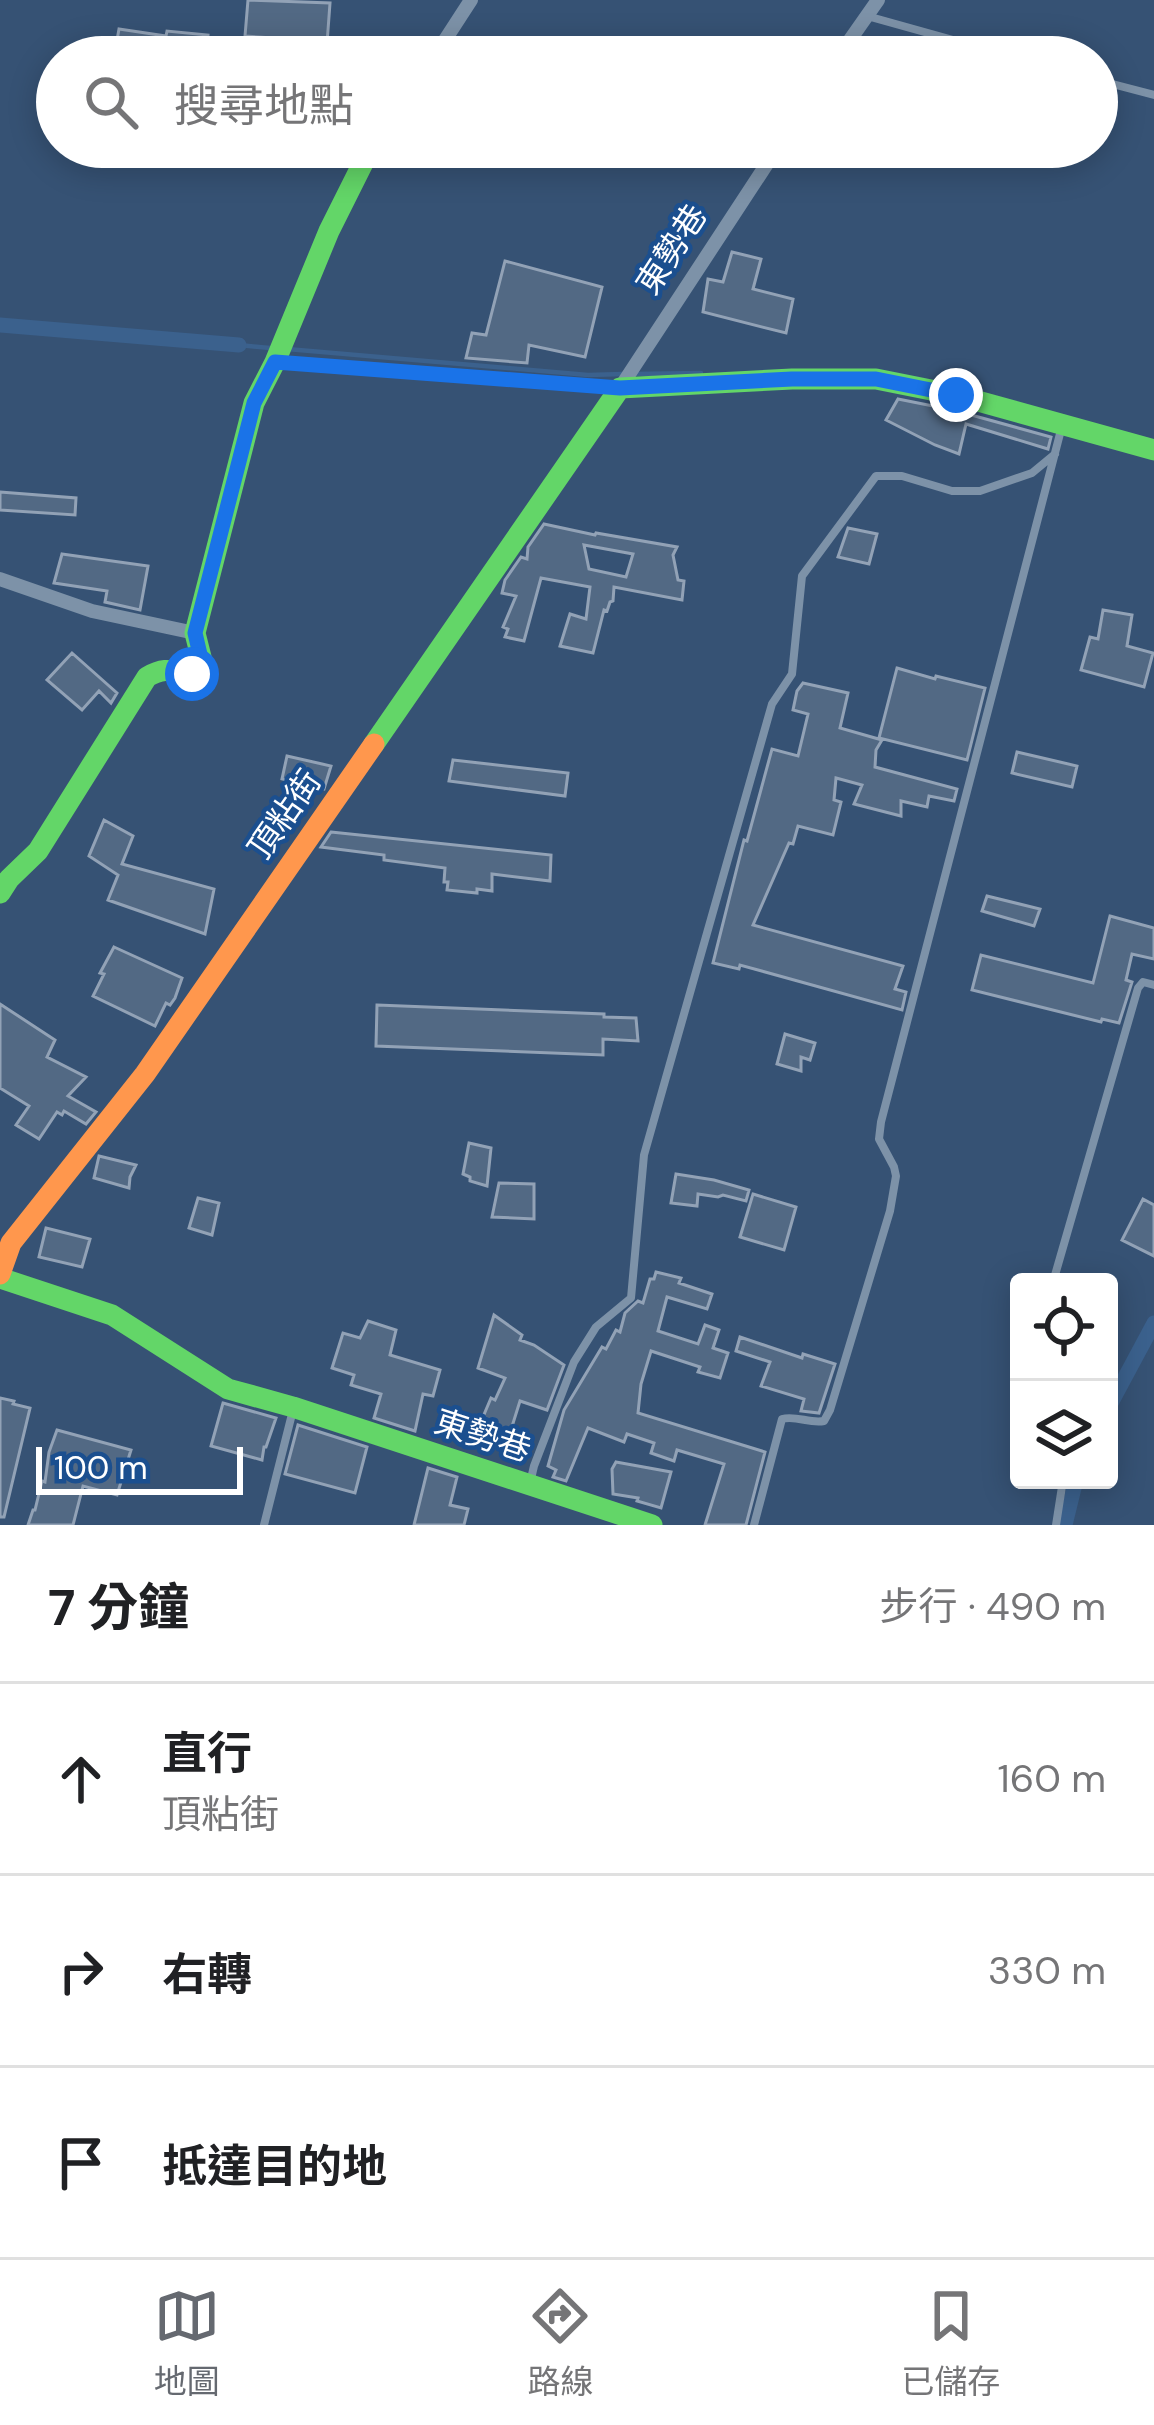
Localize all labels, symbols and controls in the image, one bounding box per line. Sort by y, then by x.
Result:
search box [36,36,1118,168]
icon: search [78,69,144,135]
text: 搜尋地點 [174,76,354,135]
street label: 東勢巷 [626,196,716,302]
route end [929,368,983,422]
route start [165,647,219,701]
street label: 頂粘街 [238,761,330,867]
map controls [1010,1273,1118,1489]
button: locate [1010,1273,1118,1381]
button: layers [1010,1381,1118,1489]
street label: 東勢巷 [429,1400,537,1471]
scale bar [36,1441,243,1494]
text: 100 m [54,1446,148,1489]
text: 7 分鐘 [48,1574,189,1641]
text: 步行 · 490 m [880,1581,1106,1632]
text: 直行 [162,1724,252,1783]
icon: ahead [48,1746,114,1812]
text: 160 m [998,1753,1106,1804]
text: 頂粘街 [162,1789,279,1840]
icon: right [48,1938,114,2004]
text: 右轉 [162,1945,252,2004]
text: 330 m [988,1945,1106,1996]
icon: arrive [48,2130,114,2196]
text: 抵達目的地 [162,2137,387,2196]
tab: 地圖 [154,2283,220,2403]
tab: 路線 [527,2283,593,2403]
tab: 已儲存 [901,2283,1000,2403]

